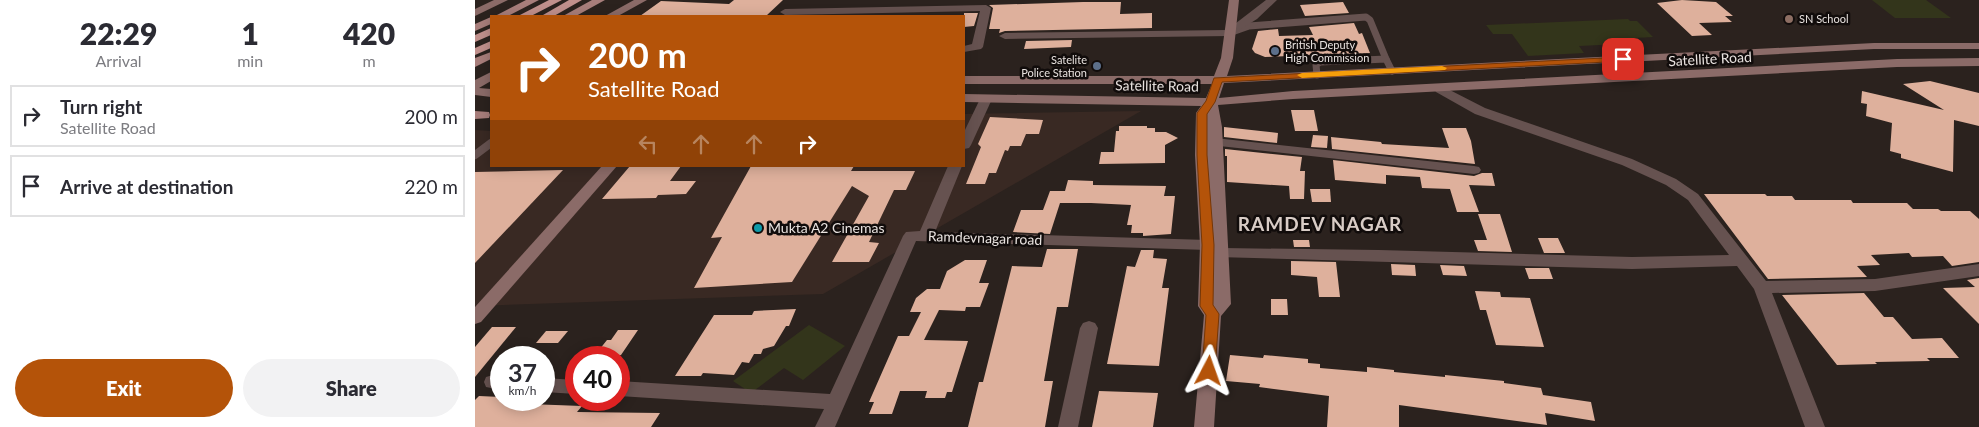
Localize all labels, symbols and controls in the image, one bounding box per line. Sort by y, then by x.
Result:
place label: SN School [1799,12,1849,25]
marker: SN School [1783,13,1795,25]
text: 22:29 [80,15,157,51]
text: 1 [241,15,259,51]
text: 420 [343,15,395,51]
text: 200 m [588,33,687,75]
icon: right [505,35,570,100]
place label: British Deputy High Commission [1285,38,1369,64]
pin [1602,38,1644,80]
marker: British Deputy High Commission [1269,45,1281,57]
icon: arrive [1609,45,1637,73]
street label: Satellite Road [1668,48,1752,69]
text: Arrival [96,51,142,70]
text: min [237,51,263,70]
text: m [362,51,376,70]
place label: Satelite Police Station [1021,53,1087,79]
marker: Satelite Police Station [1091,60,1103,72]
text: Satellite Road [588,75,720,102]
street label: Satellite Road [1115,76,1199,95]
text: Turn right [60,95,142,118]
icon: right [17,102,45,130]
text: 200 m [404,105,458,128]
text: Satellite Road [60,118,156,137]
icon: left [634,130,662,158]
icon: ahead [687,130,715,158]
icon: ahead [740,130,768,158]
icon: right [793,130,821,158]
icon: arrive [17,172,45,200]
text: Arrive at destination [60,175,233,198]
text: 220 m [404,175,458,198]
district label: RAMDEV NAGAR [1238,212,1402,235]
place label: Mukta A2 Cinemas [768,219,885,236]
marker: Mukta A2 Cinemas [752,222,764,234]
street label: Ramdevnagar road [928,227,1042,248]
position arrow [1182,344,1234,396]
speed limit sign: 40 [565,346,630,411]
text: 37 [508,357,537,387]
button: Exit [15,359,233,417]
button: Share [243,359,460,417]
text: km/h [508,383,537,398]

